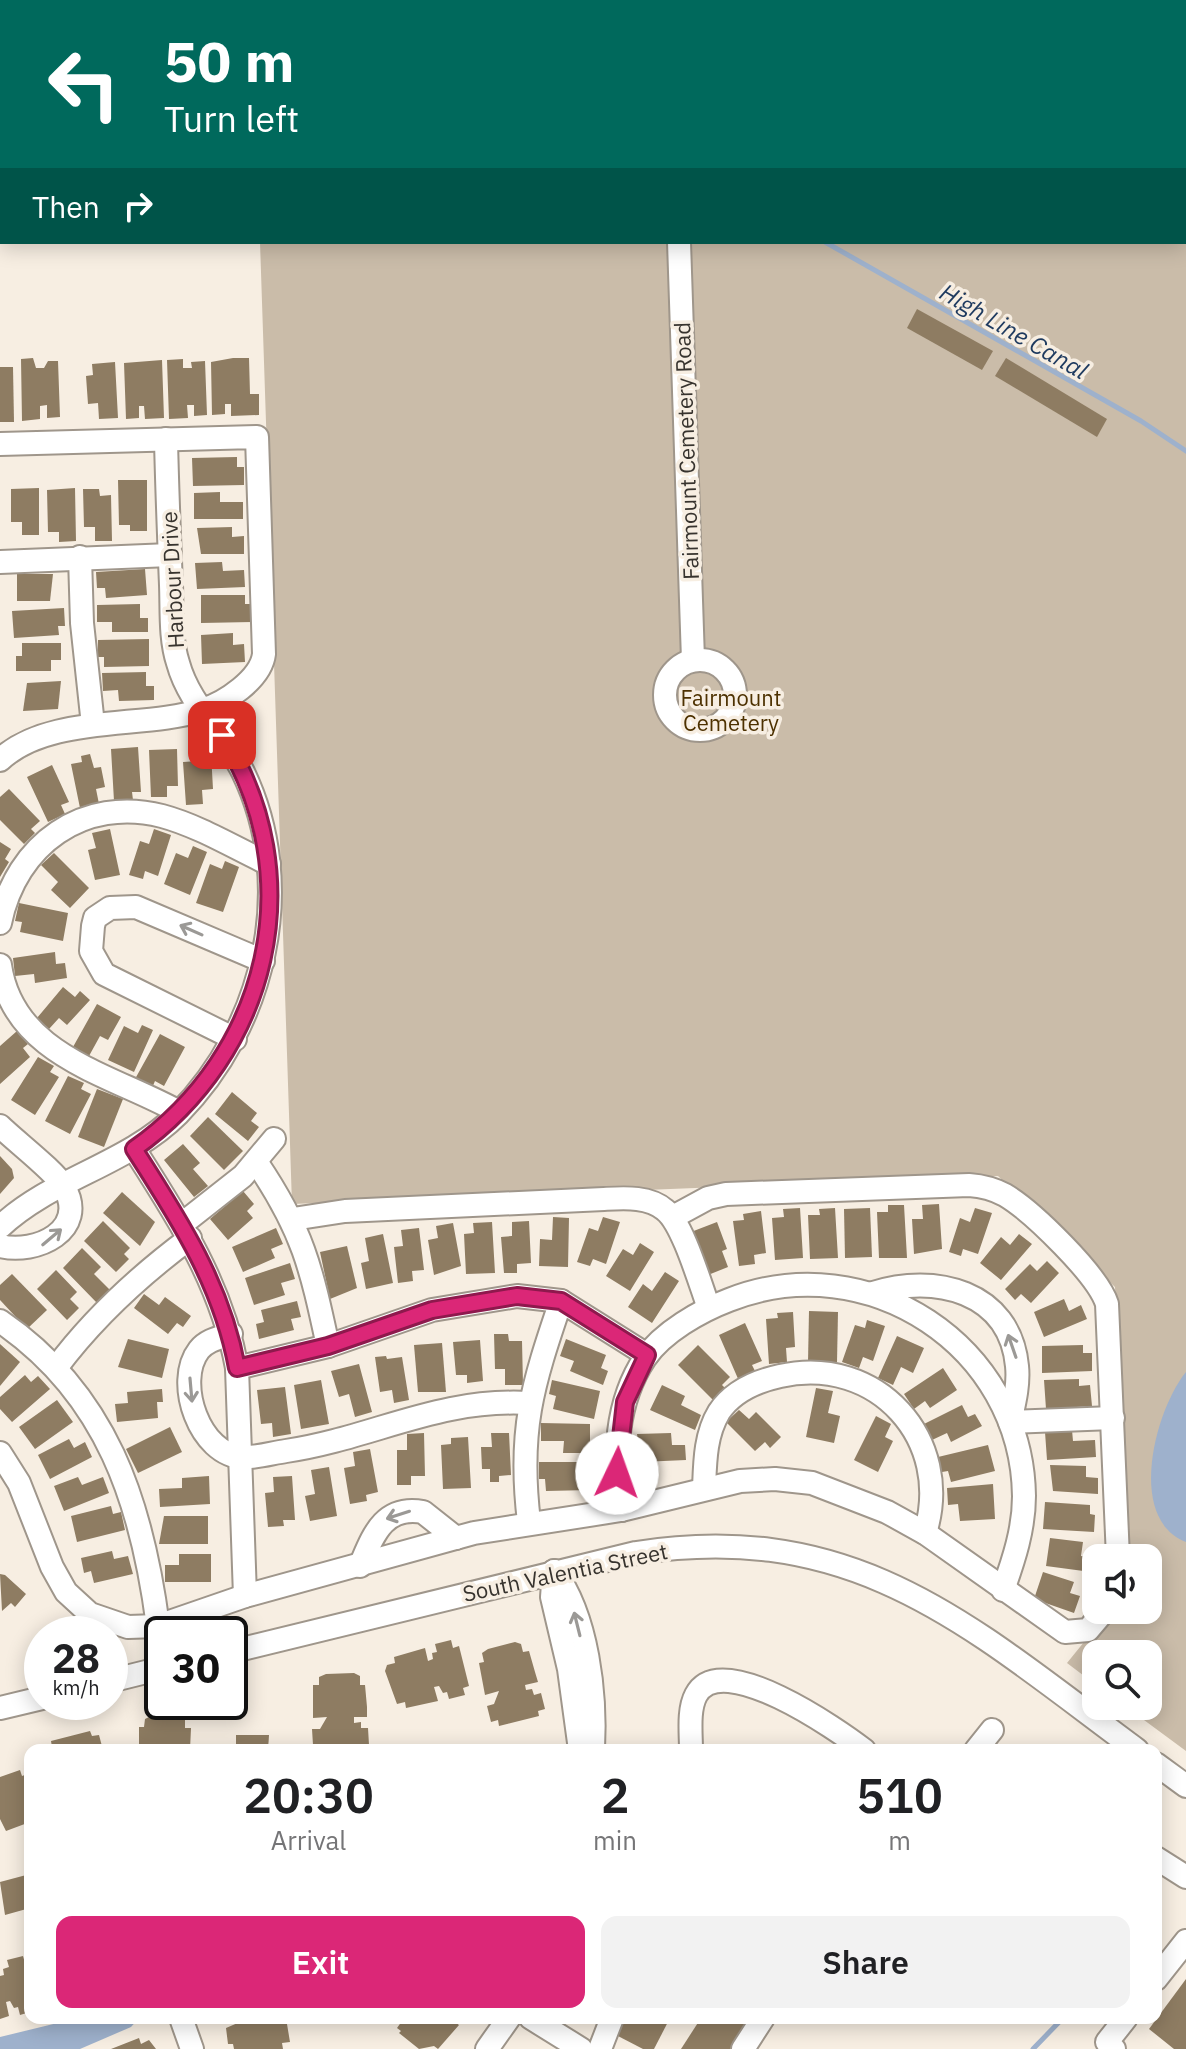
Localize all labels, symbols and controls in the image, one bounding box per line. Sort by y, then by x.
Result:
text: 50 m [164,25,294,97]
icon: left [32,32,136,136]
text: Turn left [164,95,299,142]
icon: right [116,184,160,228]
text: Then [32,187,100,226]
water label: High Line Canal [934,276,1094,387]
street label: Fairmount Cemetery Road [667,322,705,580]
street label: Harbour Drive [154,511,190,649]
park label: Fairmount Cemetery [681,683,781,737]
pin [188,701,256,769]
icon: arrive [200,713,244,757]
one-way arrow [179,922,204,937]
one-way arrow [42,1228,62,1246]
one-way arrow [1003,1334,1018,1359]
one-way arrow [184,1376,199,1403]
position arrow [575,1431,659,1515]
one-way arrow [386,1508,411,1523]
street label: South Valentia Street [460,1536,670,1608]
map controls [1082,1544,1162,1720]
button: sound [1082,1544,1162,1624]
one-way arrow [569,1612,584,1638]
speed limit sign: 30 [144,1616,248,1720]
text: 28 [52,1632,100,1684]
button: search [1082,1640,1162,1720]
text: km/h [52,1674,100,1701]
text: 20:30 [243,1764,374,1826]
text: 2 [601,1764,629,1826]
text: 510 [856,1764,943,1826]
text: Arrival [271,1823,346,1857]
text: min [593,1823,637,1857]
text: m [888,1823,911,1857]
button: Exit [56,1916,585,2008]
button: Share [601,1916,1130,2008]

